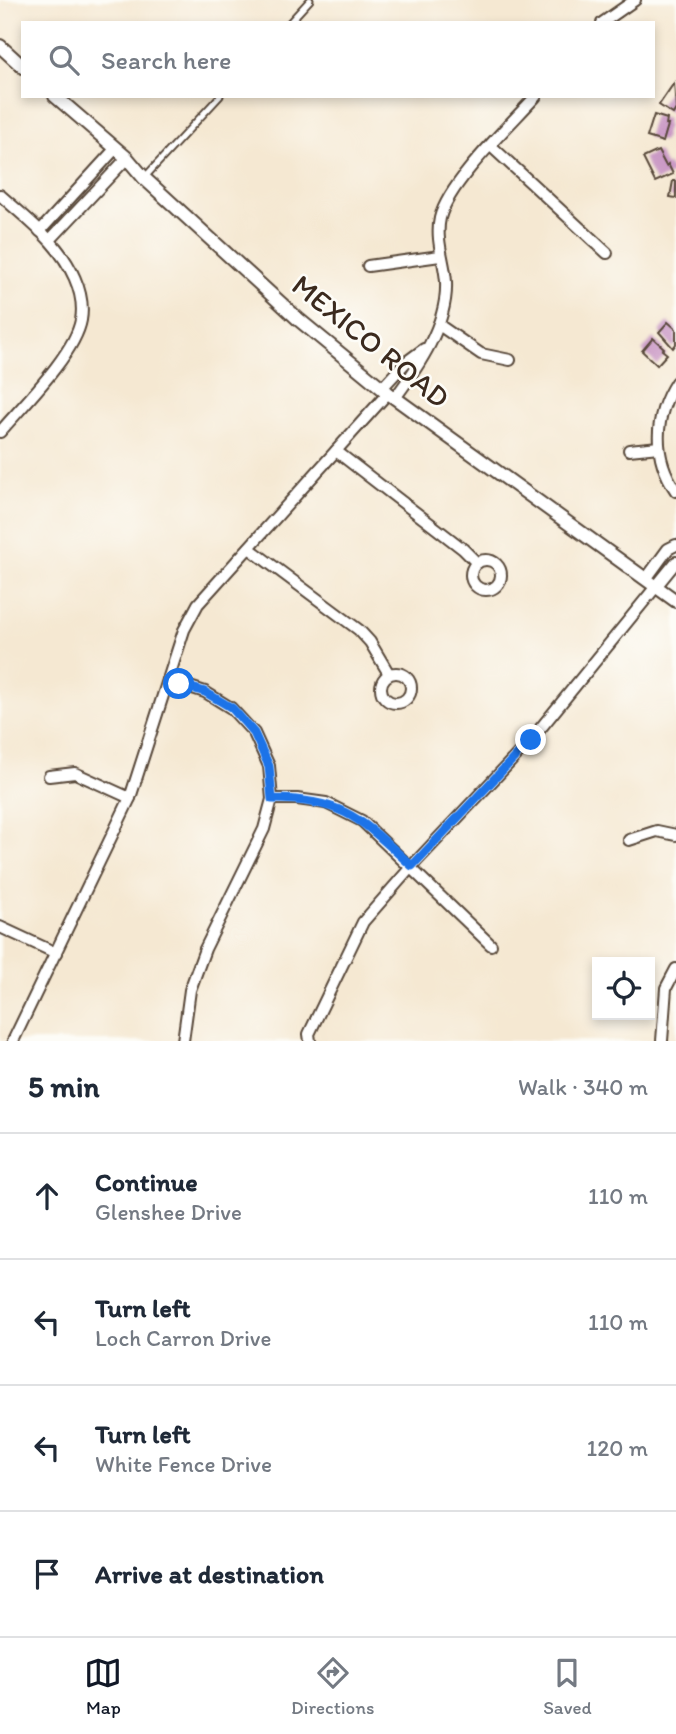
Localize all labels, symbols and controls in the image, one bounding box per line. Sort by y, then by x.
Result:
search box [21,21,655,98]
icon: search [45,41,83,79]
text: Search here [101,44,231,76]
street label: MEXICO ROAD [285,266,457,416]
route start [163,668,194,699]
route end [515,724,546,755]
map controls [592,957,655,1020]
button: locate [592,957,655,1020]
text: 5 min [28,1068,99,1105]
text: Walk · 340 m [518,1073,648,1101]
text: Continue [95,1166,198,1198]
icon: ahead [28,1177,66,1215]
text: 110 m [588,1182,648,1210]
text: Glenshee Drive [95,1198,242,1226]
text: Turn left [95,1292,191,1324]
icon: left [28,1303,66,1341]
text: 110 m [588,1308,648,1336]
text: Loch Carron Drive [95,1324,271,1352]
text: Turn left [95,1418,191,1450]
icon: left [28,1429,66,1467]
text: 120 m [587,1434,648,1462]
text: White Fence Drive [95,1450,272,1478]
icon: arrive [28,1555,66,1593]
text: Arrive at destination [95,1558,324,1590]
tab: Map [84,1654,122,1719]
tab: Directions [291,1654,375,1719]
tab: Saved [543,1654,592,1719]

